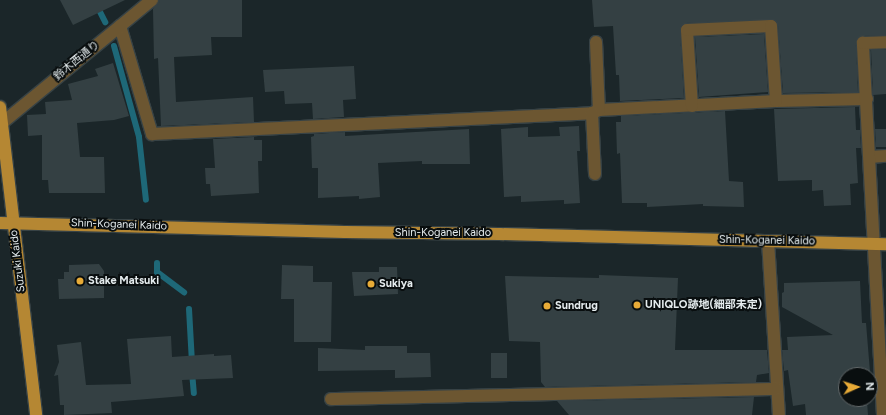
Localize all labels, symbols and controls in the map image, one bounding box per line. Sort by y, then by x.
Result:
street label: 鈴木西通り [51,39,103,83]
street label: Shin-Koganei Kaido [71,217,167,233]
street label: Shin-Koganei Kaido [395,226,491,240]
street label: Suzuki Kaido [8,229,28,293]
street label: Shin-Koganei Kaido [719,234,815,248]
place label: Stake Matsuki [88,274,159,288]
marker: Stake Matsuki [75,276,85,286]
place label: Sukiya [379,277,413,291]
marker: Sukiya [366,279,376,289]
place label: UNIQLO跡地(細部未定) [645,298,762,312]
place label: Sundrug [555,299,598,313]
marker: UNIQLO跡地(細部未定) [632,300,642,310]
marker: Sundrug [542,301,552,311]
north arrow [838,367,878,407]
text: N [863,382,876,391]

